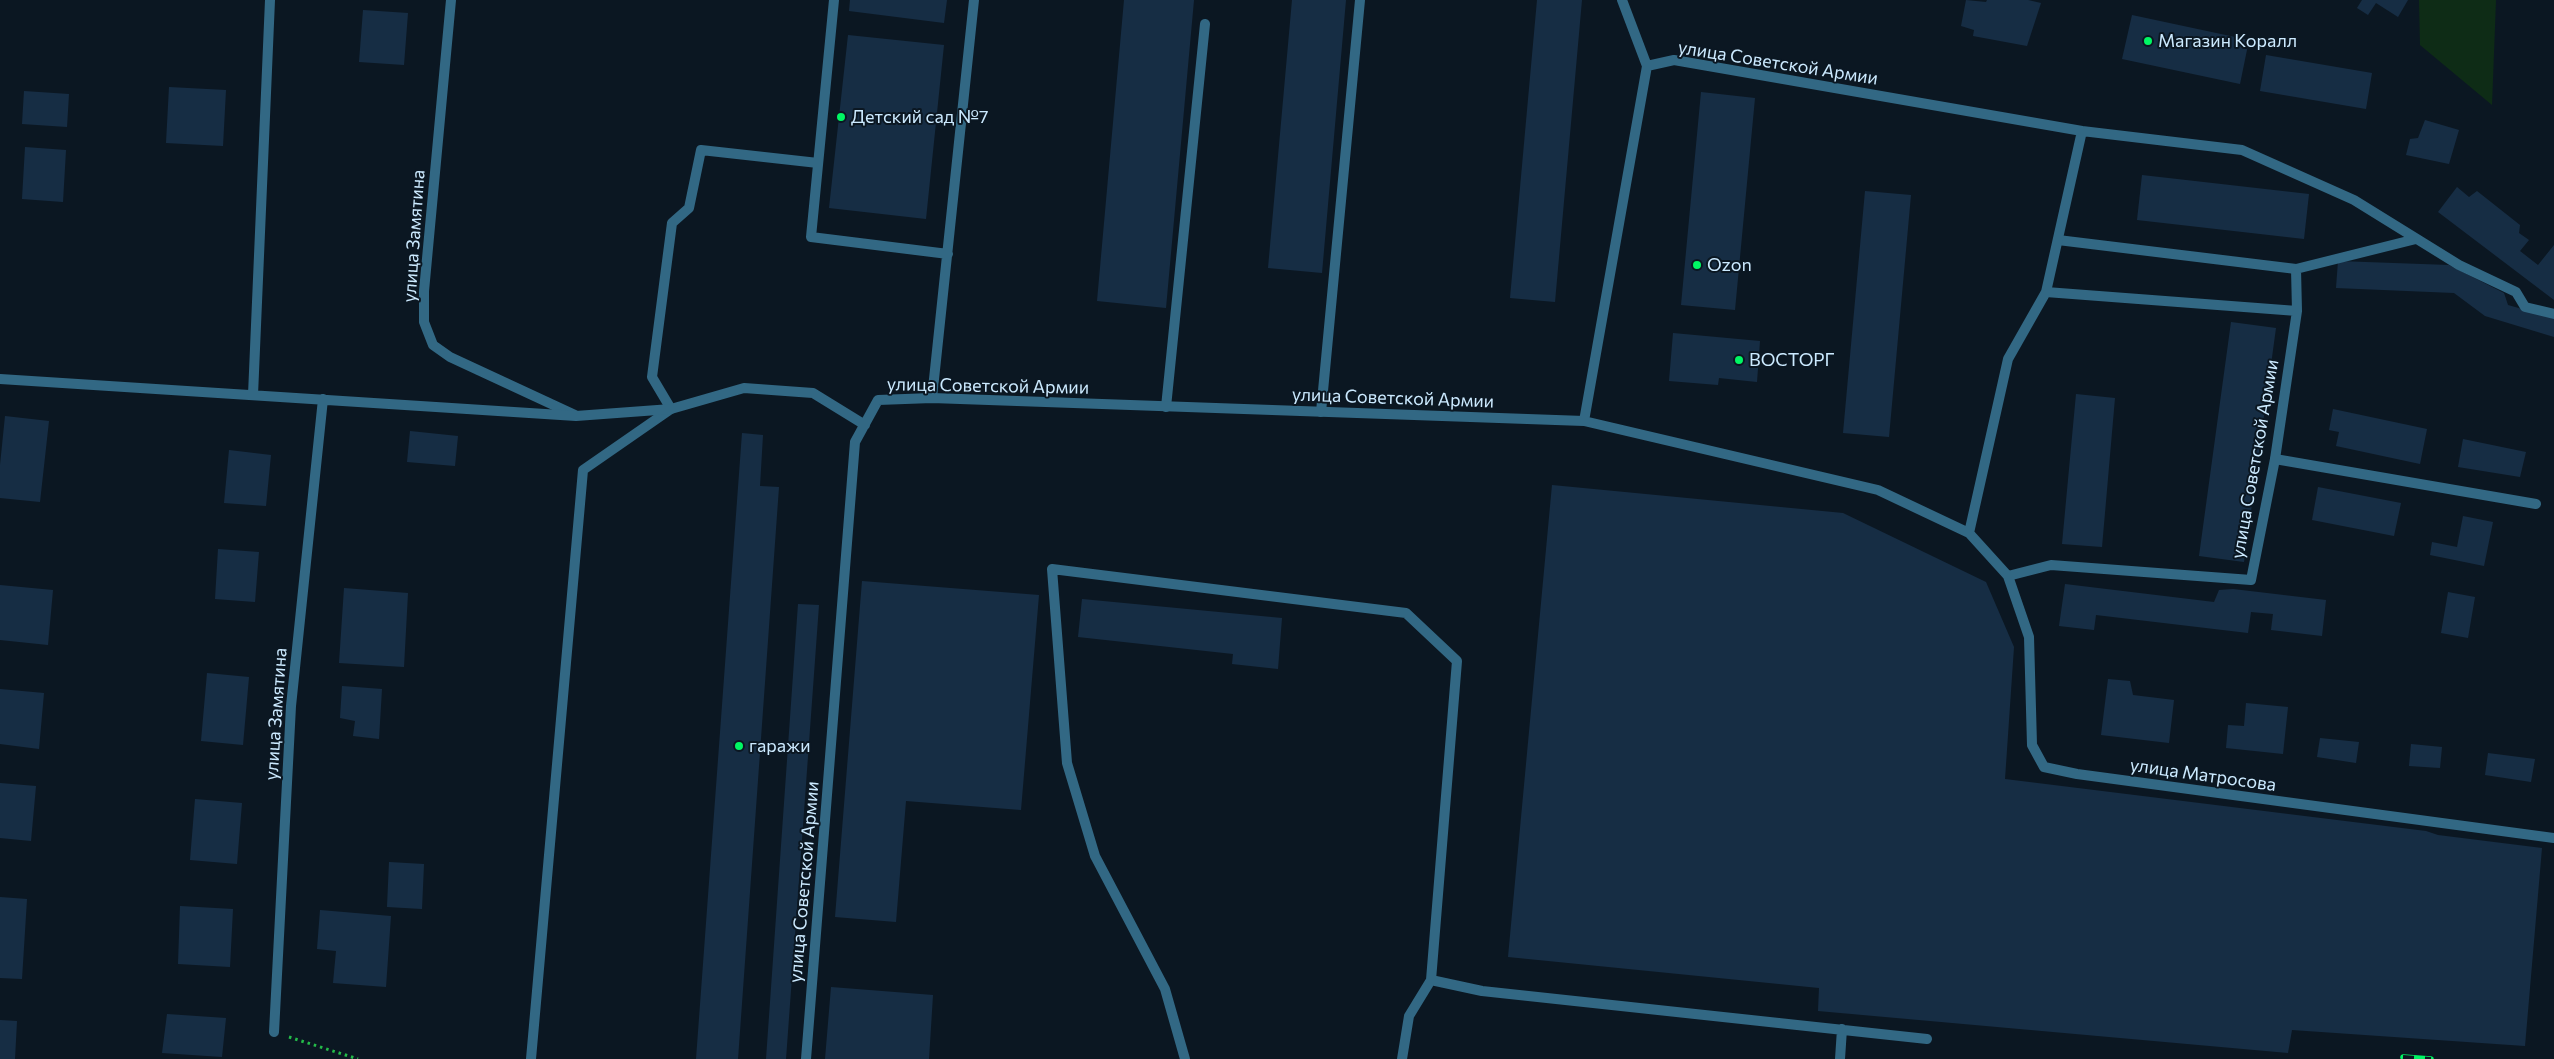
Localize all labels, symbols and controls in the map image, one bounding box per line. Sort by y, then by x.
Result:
place label: Магазин Коралл [2158,30,2297,52]
marker: Магазин Коралл [2142,35,2154,47]
street label: улица Советской Армии [1676,37,1880,89]
place label: Детский сад №7 [851,106,988,128]
marker: Детский сад №7 [835,111,847,123]
street label: улица Замятина [399,169,429,303]
place label: Ozon [1707,254,1752,276]
marker: Ozon [1691,259,1703,271]
place label: ВОСТОРГ [1749,349,1835,371]
marker: ВОСТОРГ [1733,354,1745,366]
street label: улица Советской Армии [2227,358,2283,560]
street label: улица Советской Армии [887,373,1089,399]
street label: улица Советской Армии [1292,384,1494,412]
street label: улица Замятина [261,647,291,781]
place label: гаражи [749,735,811,757]
marker: гаражи [733,740,745,752]
street label: улица Матросова [2129,754,2277,796]
street label: улица Советской Армии [784,780,824,984]

